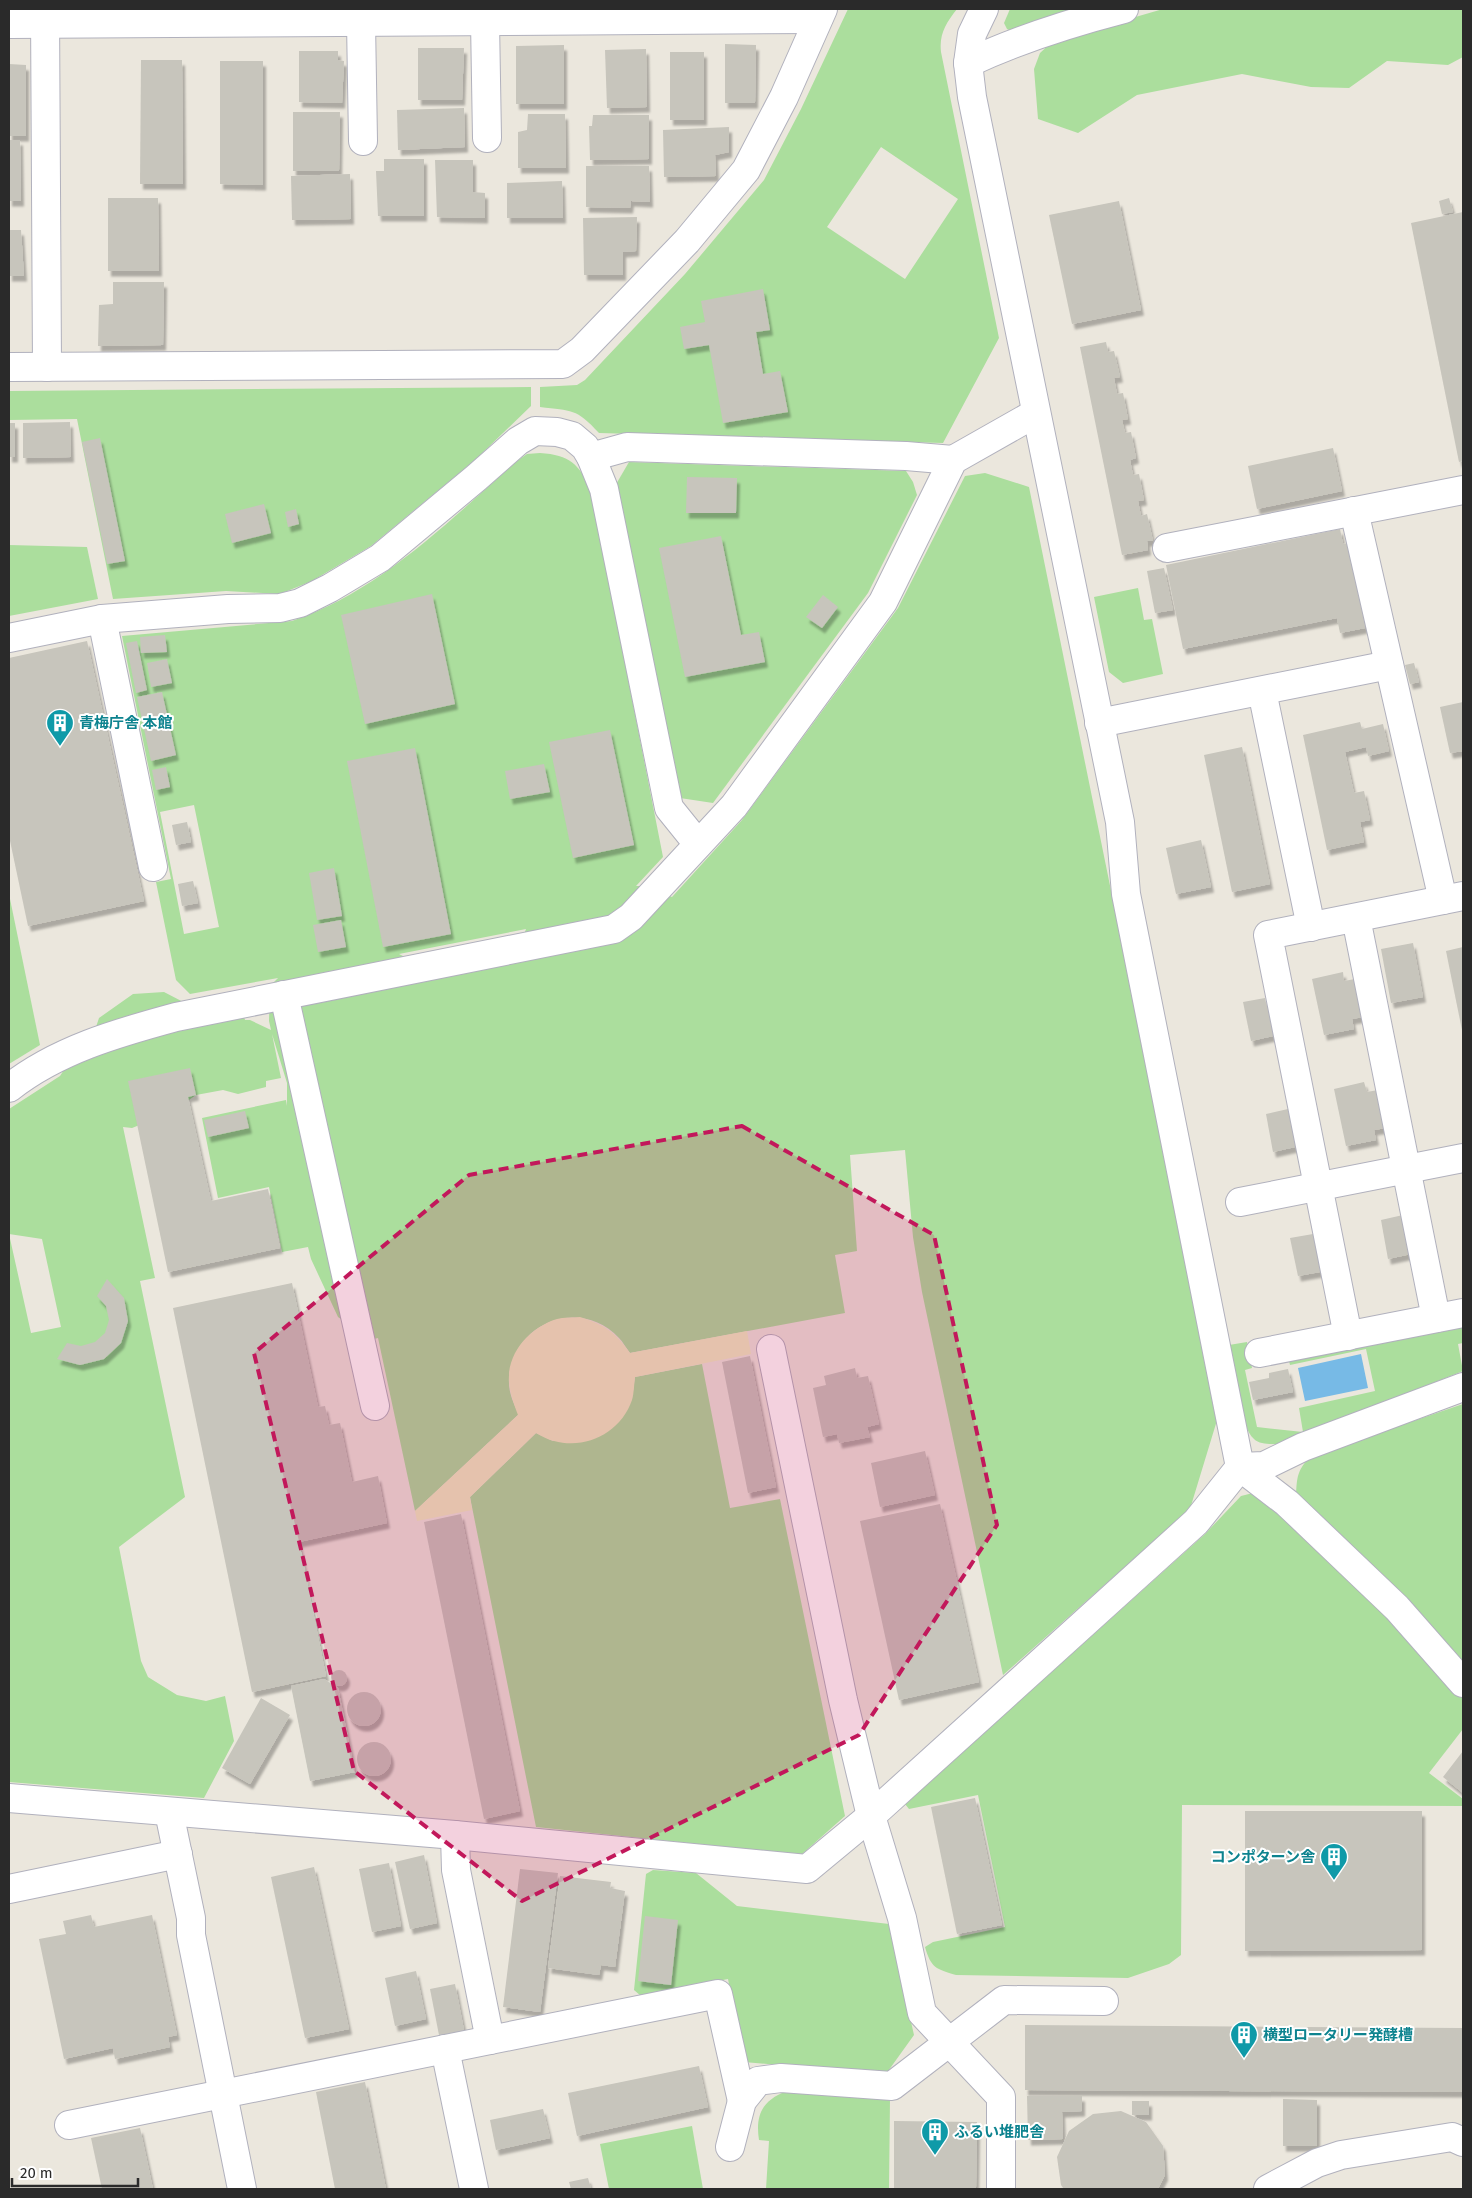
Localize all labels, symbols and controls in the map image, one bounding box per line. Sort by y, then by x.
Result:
building icon: 青梅庁舎 本館 [45,708,75,747]
place label: 青梅庁舎 本館 [79,714,173,732]
building icon: コンポターン舎 [1319,1842,1349,1881]
place label: コンポターン舎 [1211,1848,1316,1866]
building icon: 横型ロータリー発酵槽 [1229,2020,1259,2059]
place label: 横型ロータリー発酵槽 [1263,2026,1413,2044]
building icon: ふるい堆肥舎 [920,2117,950,2156]
place label: ふるい堆肥舎 [954,2123,1045,2141]
scale bar [12,2156,139,2188]
text: 20 m [20,2164,53,2182]

